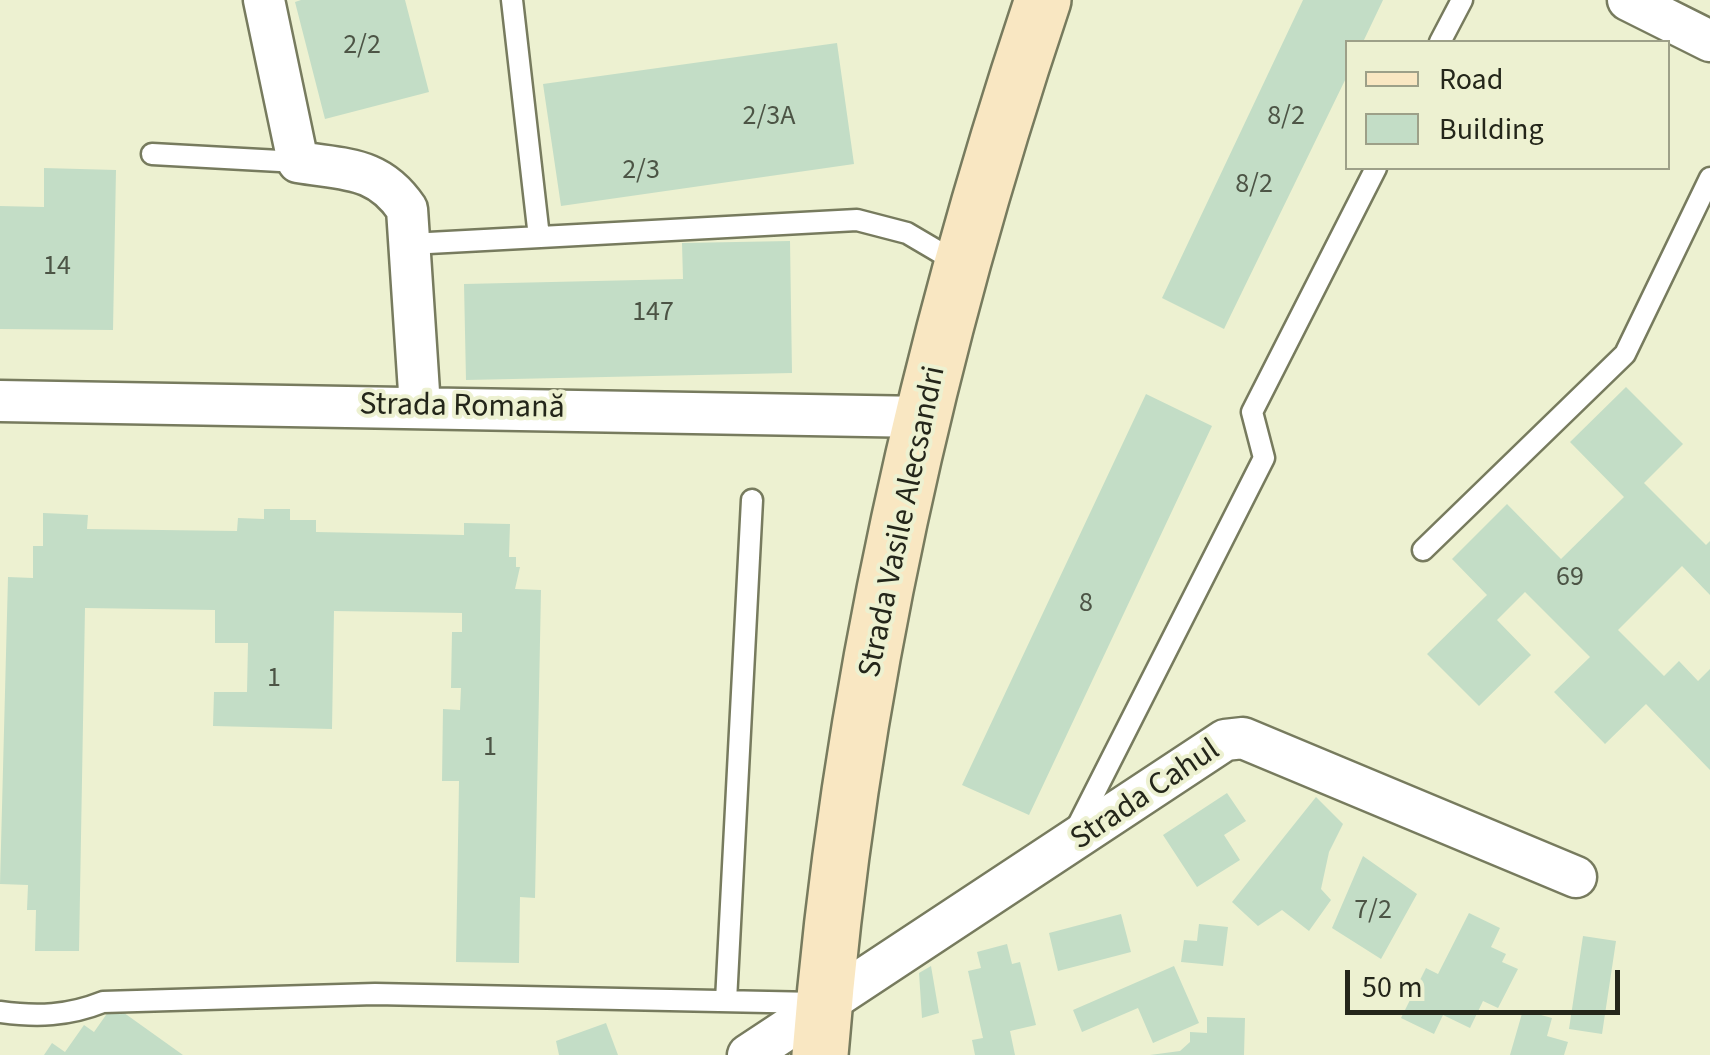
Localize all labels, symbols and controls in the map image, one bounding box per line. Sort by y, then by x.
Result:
house number: 2/2 [343,30,381,64]
legend [1345,40,1670,170]
text: Road [1439,58,1503,101]
house number: 2/3A [743,101,795,135]
house number: 8/2 [1267,101,1305,135]
text: Building [1439,108,1544,151]
house number: 2/3 [622,155,660,189]
house number: 8/2 [1235,169,1273,203]
house number: 14 [43,251,71,285]
house number: 147 [632,297,674,331]
street label: Strada Vasile Alecsandri [852,363,956,681]
street label: Strada Romană [359,387,565,429]
house number: 69 [1556,562,1584,596]
house number: 8 [1079,588,1093,622]
house number: 1 [267,663,281,697]
house number: 1 [483,732,497,766]
street label: Strada Cahul [1064,732,1228,860]
house number: 7/2 [1354,895,1392,929]
scale bar [1350,950,1625,1012]
text: 50 m [1362,966,1423,1009]

